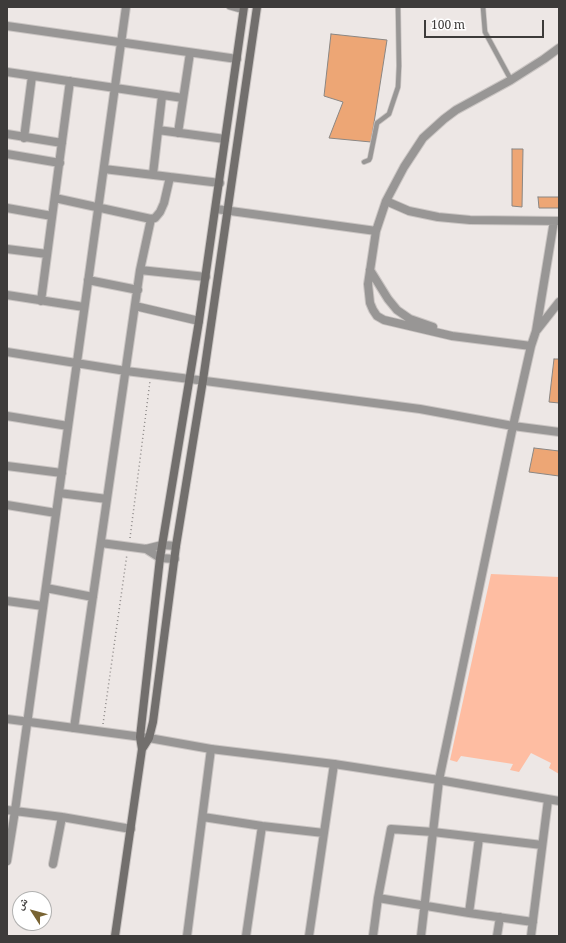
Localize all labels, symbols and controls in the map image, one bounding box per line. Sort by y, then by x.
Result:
scale bar [426,12,546,38]
text: 100 m [431,16,465,37]
north arrow [12,891,52,931]
text: ش [12,894,34,915]

